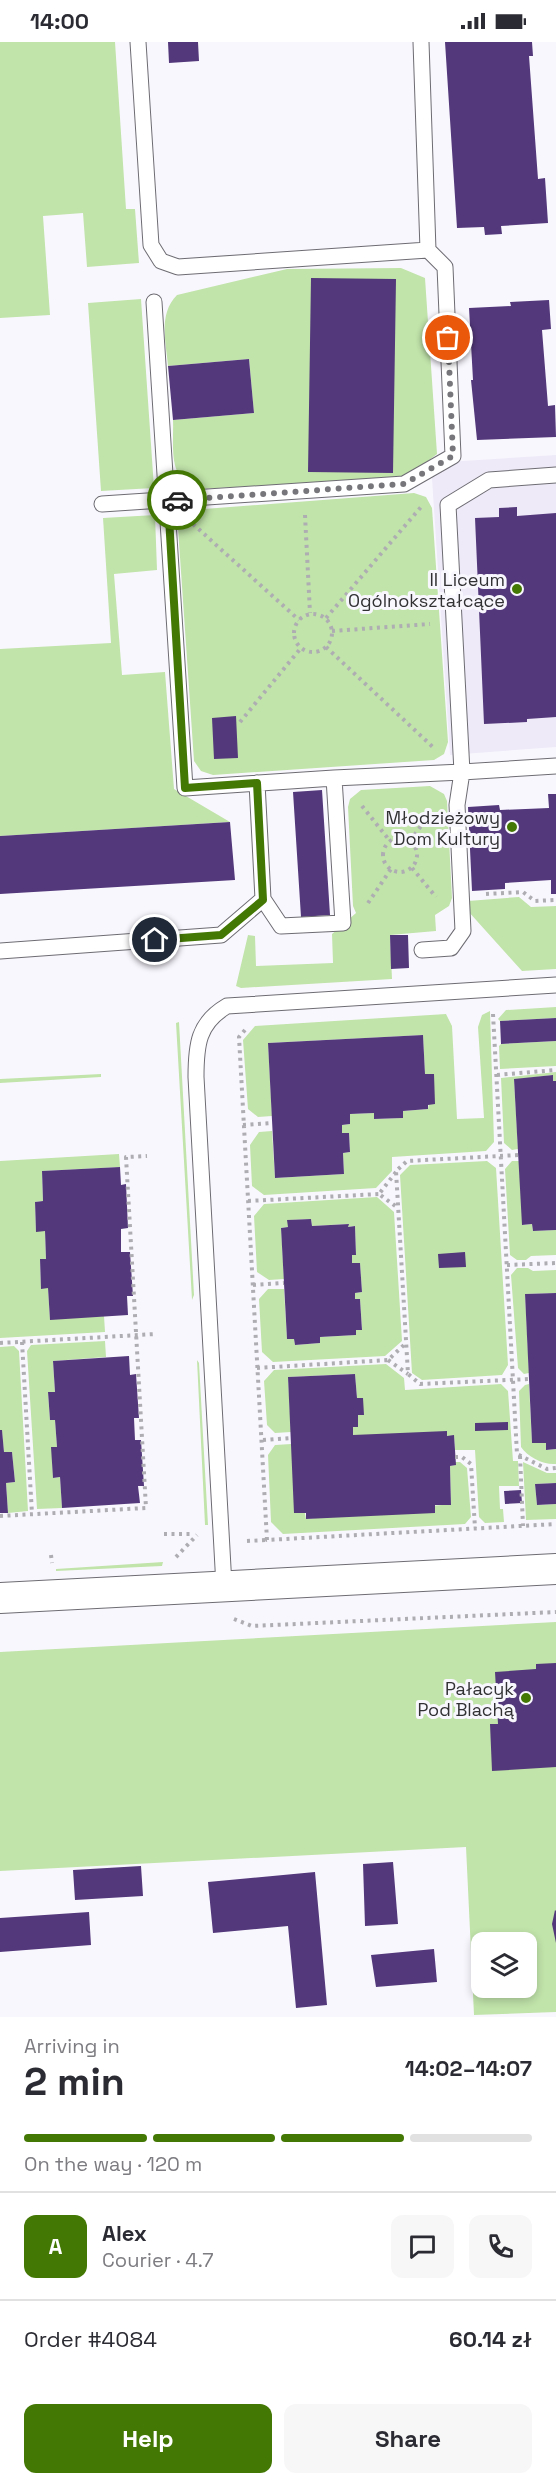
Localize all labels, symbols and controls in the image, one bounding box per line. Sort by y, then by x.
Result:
text: 14:00 [30,7,89,35]
pin [422,312,473,363]
icon: bag [431,321,464,354]
courier [147,470,207,530]
icon: car [161,484,194,517]
place label: II Liceum Ogólnokształcące [348,568,505,612]
marker: II Liceum Ogólnokształcące [510,582,524,596]
place label: Młodzieżowy Dom Kultury [386,806,500,850]
marker: Młodzieżowy Dom Kultury [505,820,519,834]
pin [129,914,180,965]
icon: home [138,923,171,956]
place label: Pałacyk Pod Blachą [418,1677,514,1721]
marker: Pałacyk Pod Blachą [519,1691,533,1705]
map controls [471,1932,537,1998]
button: layers [471,1932,537,1998]
text: Arriving in [24,2033,120,2059]
text: 14:02–14:07 [405,2054,532,2082]
text: 2 min [24,2057,125,2106]
text: On the way · 120 m [24,2151,202,2177]
button: chat [391,2215,454,2278]
button: phone [469,2215,532,2278]
text: Alex [102,2219,147,2247]
text: A [49,2232,62,2260]
text: Courier · 4.7 [102,2247,213,2273]
text: Order #4084 [24,2325,157,2353]
text: 60.14 zł [449,2325,532,2353]
button: Help [24,2404,272,2473]
button: Share [284,2404,532,2473]

